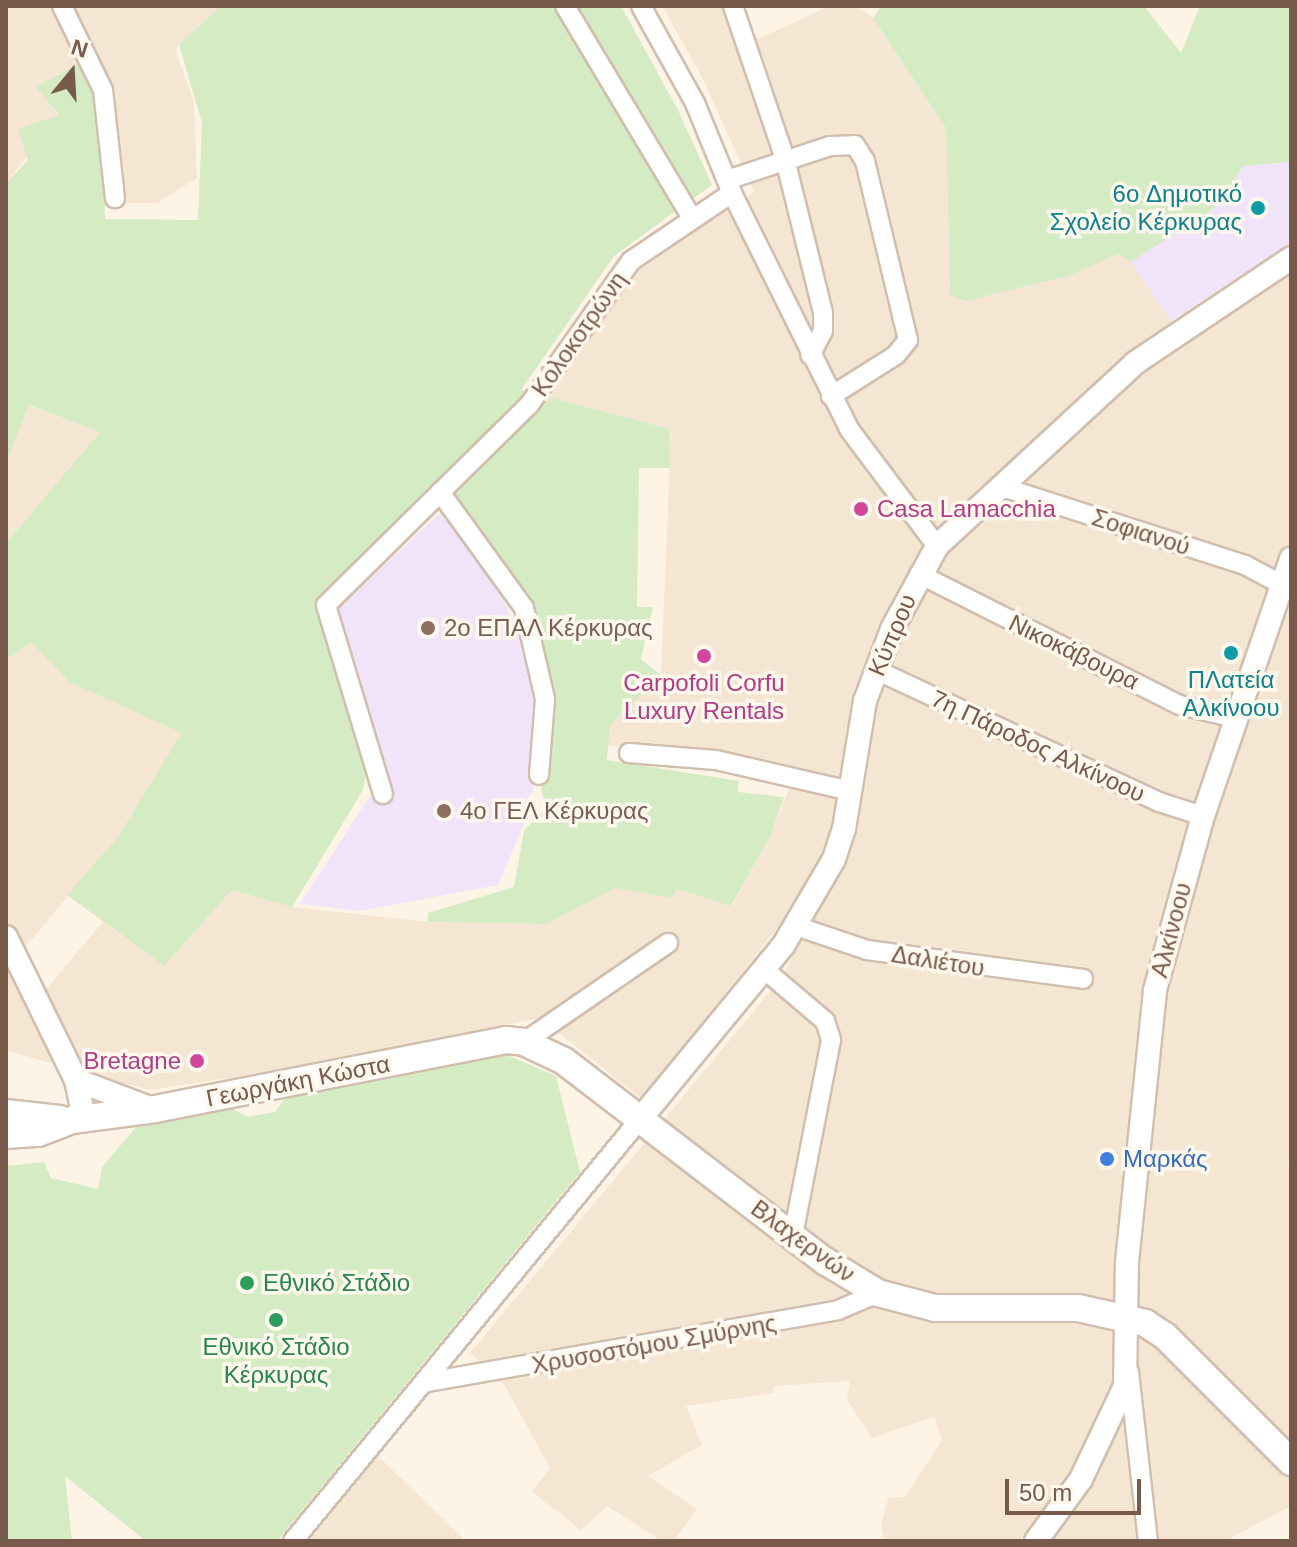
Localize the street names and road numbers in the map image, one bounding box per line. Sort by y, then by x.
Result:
street label: Κολοκοτρώνη [525,266,633,402]
street label: Σοφιανού [1088,503,1194,561]
street label: Κύπρου [862,590,922,680]
street label: Νικοκάβουρα [1004,608,1144,696]
street label: 7η Πάροδος Αλκίνοου [926,684,1150,808]
street label: Αλκίνοου [1145,879,1197,981]
street label: Δαλιέτου [890,939,986,983]
street label: Γεωργάκη Κώστα [204,1049,392,1113]
street label: Βλαχερνών [746,1194,860,1288]
street label: Χρυσοστόμου Σμύρνης [529,1308,779,1380]

